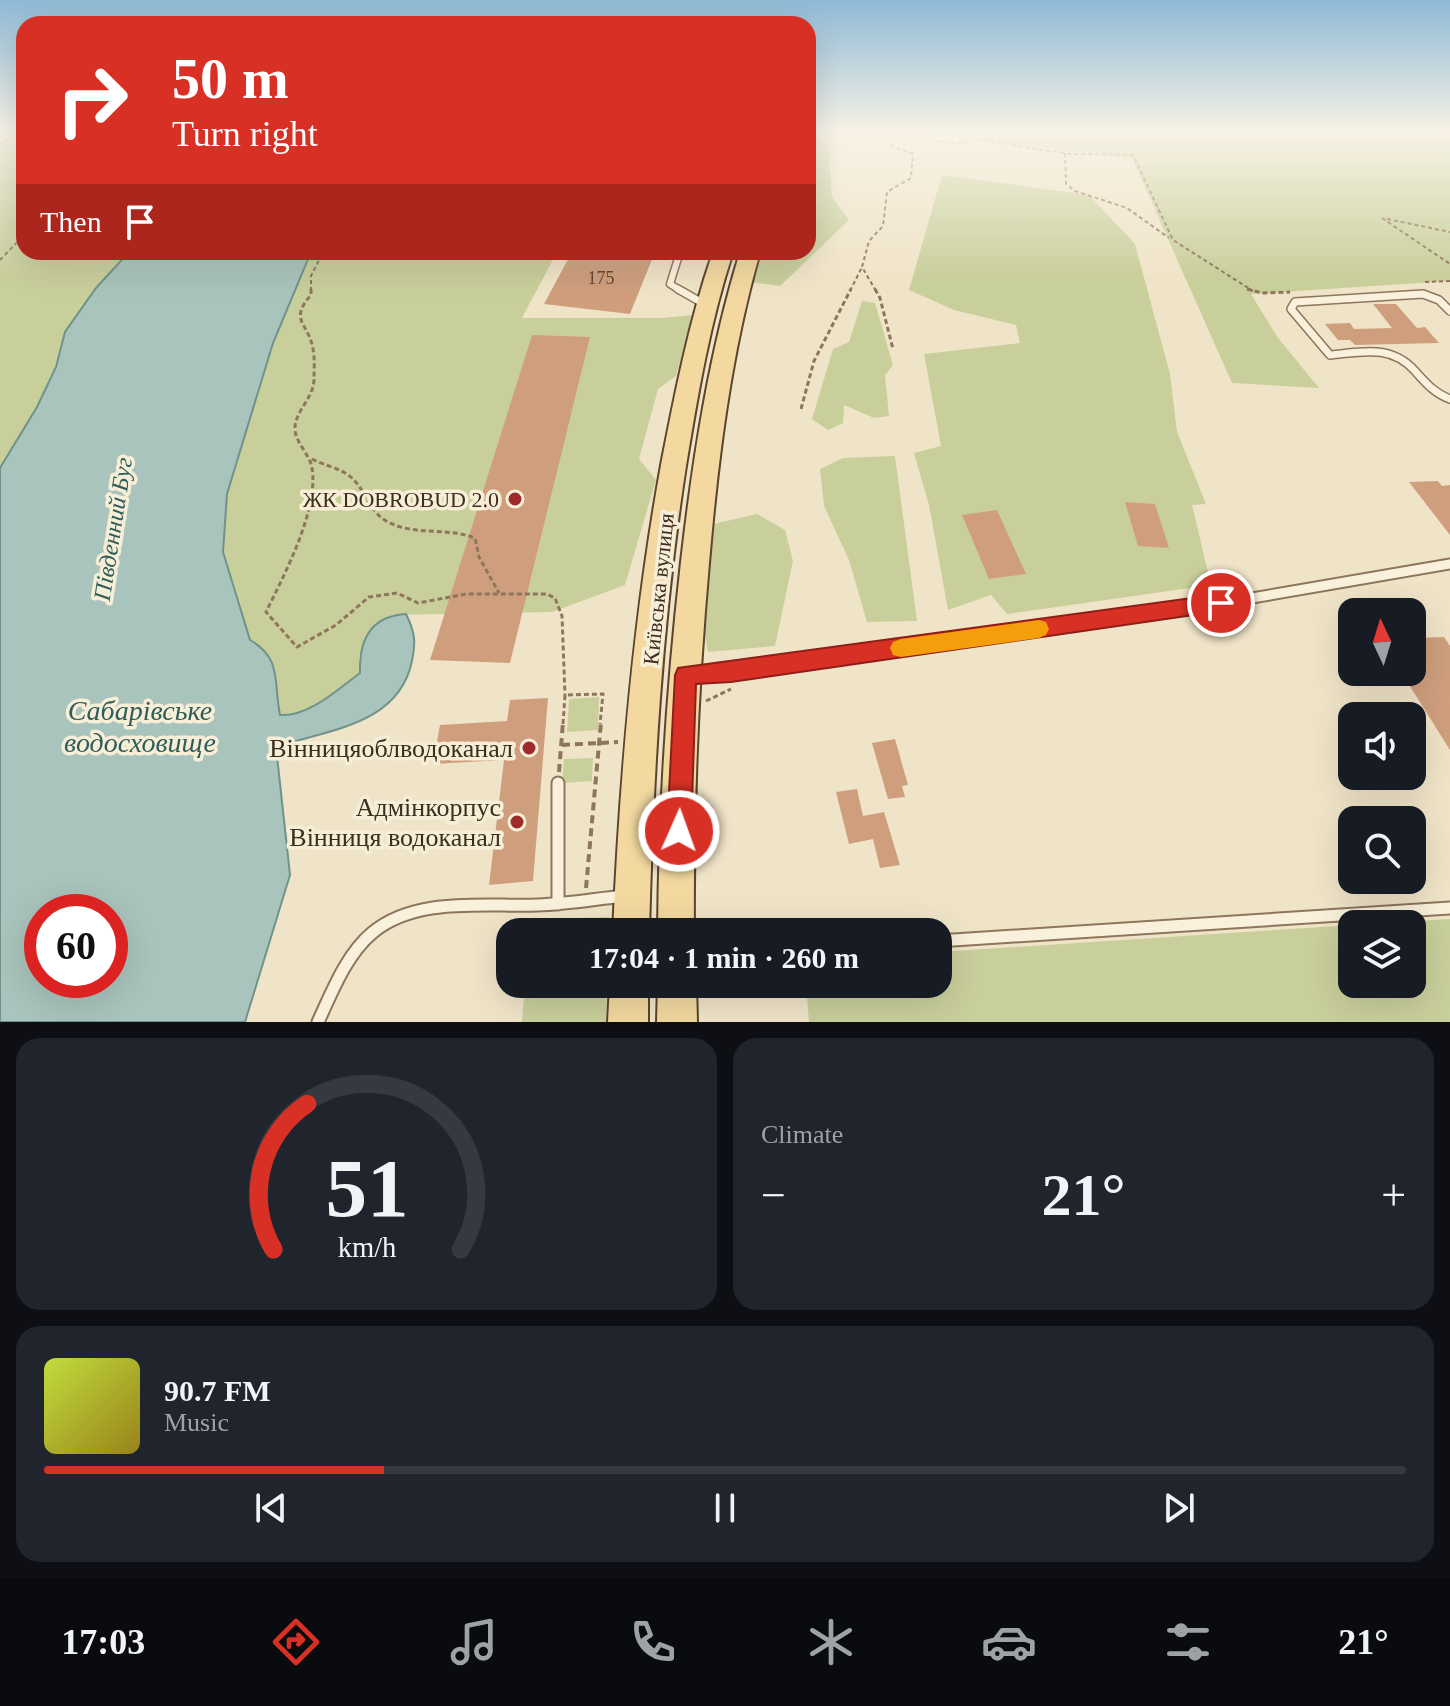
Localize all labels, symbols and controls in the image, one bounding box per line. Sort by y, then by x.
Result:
icon: right [40,48,144,152]
text: 50 m [172,48,289,110]
text: Turn right [172,114,318,154]
icon: arrive [118,200,162,244]
text: Then [40,205,102,238]
house number: 175 [588,268,615,288]
water label: Південний Буг [89,455,137,604]
place label: ЖК DOBROBUD 2.0 [303,487,499,512]
marker: ЖК DOBROBUD 2.0 [506,490,524,508]
street label: Київська вулиця [638,512,679,666]
pin [1187,569,1255,637]
icon: arrive [1199,581,1243,625]
north arrow [1338,598,1426,686]
map controls [1338,598,1426,998]
water label: Сабарівське водосховище [64,695,216,758]
button: sound [1338,702,1426,790]
place label: Вінницяоблводоканал [269,734,513,763]
marker: Вінницяоблводоканал [520,739,538,757]
position arrow [637,789,721,873]
place label: Адмінкорпус Вінниця водоканал [289,793,501,852]
button: search [1338,806,1426,894]
marker: Адмінкорпус Вінниця водоканал [508,813,526,831]
speed limit sign: 60 [24,894,128,998]
button: layers [1338,910,1426,998]
text: 17:04 · 1 min · 260 m [589,941,859,974]
text: Climate [761,1120,843,1149]
text: 51 [325,1142,408,1234]
text: 21° [1042,1162,1126,1228]
text: − [761,1171,786,1220]
text: + [1381,1171,1406,1220]
text: km/h [337,1232,396,1263]
text: 90.7 FM [164,1374,271,1407]
text: Music [164,1408,229,1437]
icon: previous [249,1486,293,1530]
icon: pause [703,1486,747,1530]
icon: next [1157,1486,1201,1530]
icon: directions [268,1614,324,1670]
icon: music [446,1614,502,1670]
icon: phone [625,1614,681,1670]
icon: climate [803,1614,859,1670]
icon: car [981,1614,1037,1670]
icon: filters [1160,1614,1216,1670]
text: 17:03 [61,1622,145,1662]
text: 21° [1338,1622,1389,1662]

